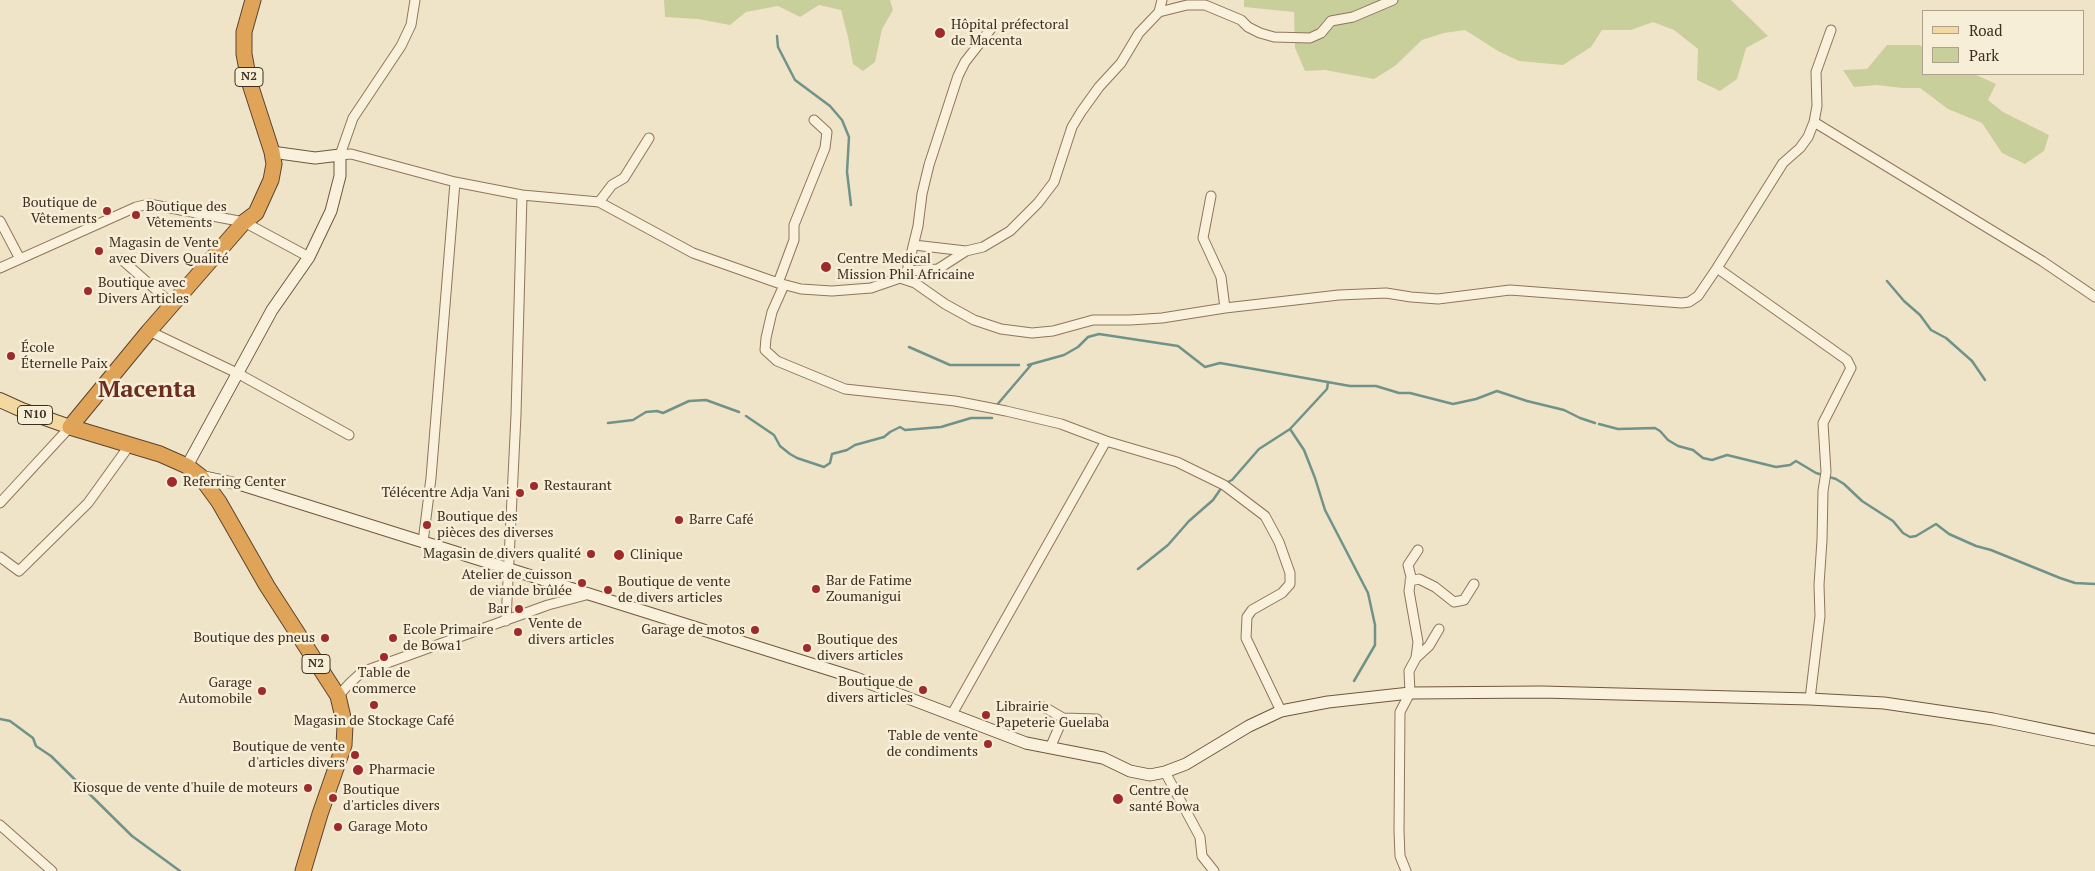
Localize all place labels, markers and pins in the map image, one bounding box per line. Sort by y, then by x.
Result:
place label: Hôpital préfectoral de Macenta [951,17,1069,49]
marker: Hôpital préfectoral de Macenta [933,26,947,40]
place label: Boutique de Vêtements [22,195,97,228]
place label: Boutique des Vêtements [146,199,227,232]
marker: Boutique de Vêtements [101,205,113,217]
marker: Boutique des Vêtements [130,209,142,221]
place label: Magasin de Vente avec Divers Qualité [109,235,229,268]
marker: Magasin de Vente avec Divers Qualité [93,245,105,257]
place label: Centre Medical Mission Phil Africaine [837,251,975,284]
marker: Centre Medical Mission Phil Africaine [819,260,833,274]
place label: Boutique avec Divers Articles [98,275,189,308]
marker: Boutique avec Divers Articles [82,285,94,297]
place label: École Éternelle Paix [21,340,108,372]
marker: École Éternelle Paix [5,350,17,362]
place label: Referring Center [183,474,286,490]
marker: Referring Center [165,475,179,489]
place label: Restaurant [544,478,612,494]
marker: Restaurant [528,480,540,492]
place label: Télécentre Adja Vani [381,485,510,501]
marker: Télécentre Adja Vani [514,487,526,499]
place label: Boutique des pièces des diverses [437,509,554,542]
place label: Barre Café [689,512,754,528]
marker: Barre Café [673,514,685,526]
marker: Boutique des pièces des diverses [421,519,433,531]
place label: Magasin de divers qualité [423,546,581,562]
place label: Clinique [630,547,683,563]
marker: Magasin de divers qualité [585,548,597,560]
marker: Clinique [612,548,626,562]
place label: Atelier de cuisson de viande brûlée [461,567,572,600]
place label: Bar de Fatime Zoumanigui [826,573,912,606]
place label: Boutique de vente de divers articles [618,574,731,606]
marker: Atelier de cuisson de viande brûlée [576,577,588,589]
marker: Bar de Fatime Zoumanigui [810,583,822,595]
marker: Boutique de vente de divers articles [602,584,614,596]
place label: Bar [488,601,509,617]
marker: Bar [513,603,525,615]
place label: Vente de divers articles [528,616,614,648]
place label: Ecole Primaire de Bowa1 [403,622,494,654]
place label: Garage de motos [641,622,745,638]
marker: Garage de motos [749,624,761,636]
marker: Vente de divers articles [512,626,524,638]
place label: Boutique des pneus [193,630,315,646]
marker: Boutique des pneus [319,632,331,644]
marker: Ecole Primaire de Bowa1 [387,632,399,644]
place label: Boutique des divers articles [817,632,903,664]
marker: Boutique des divers articles [801,642,813,654]
marker: Table de commerce [378,651,390,663]
place label: Table de commerce [352,665,416,698]
place label: Boutique de divers articles [827,674,913,706]
place label: Garage Automobile [179,675,252,708]
marker: Boutique de divers articles [917,684,929,696]
marker: Garage Automobile [256,685,268,697]
marker: Magasin de Stockage Café [368,699,380,711]
place label: Librairie Papeterie Guelaba [996,699,1109,732]
marker: Librairie Papeterie Guelaba [980,709,992,721]
place label: Magasin de Stockage Café [294,713,454,729]
place label: Table de vente de condiments [887,728,978,760]
marker: Table de vente de condiments [982,738,994,750]
place label: Boutique de vente d'articles divers [232,739,345,772]
marker: Boutique de vente d'articles divers [349,749,361,761]
place label: Pharmacie [369,762,435,778]
marker: Pharmacie [351,763,365,777]
place label: Kiosque de vente d'huile de moteurs [73,780,298,796]
marker: Kiosque de vente d'huile de moteurs [302,782,314,794]
place label: Boutique d'articles divers [343,782,440,814]
place label: Centre de santé Bowa [1129,783,1200,816]
marker: Boutique d'articles divers [327,792,339,804]
marker: Centre de santé Bowa [1111,792,1125,806]
place label: Garage Moto [348,819,428,835]
marker: Garage Moto [332,821,344,833]

